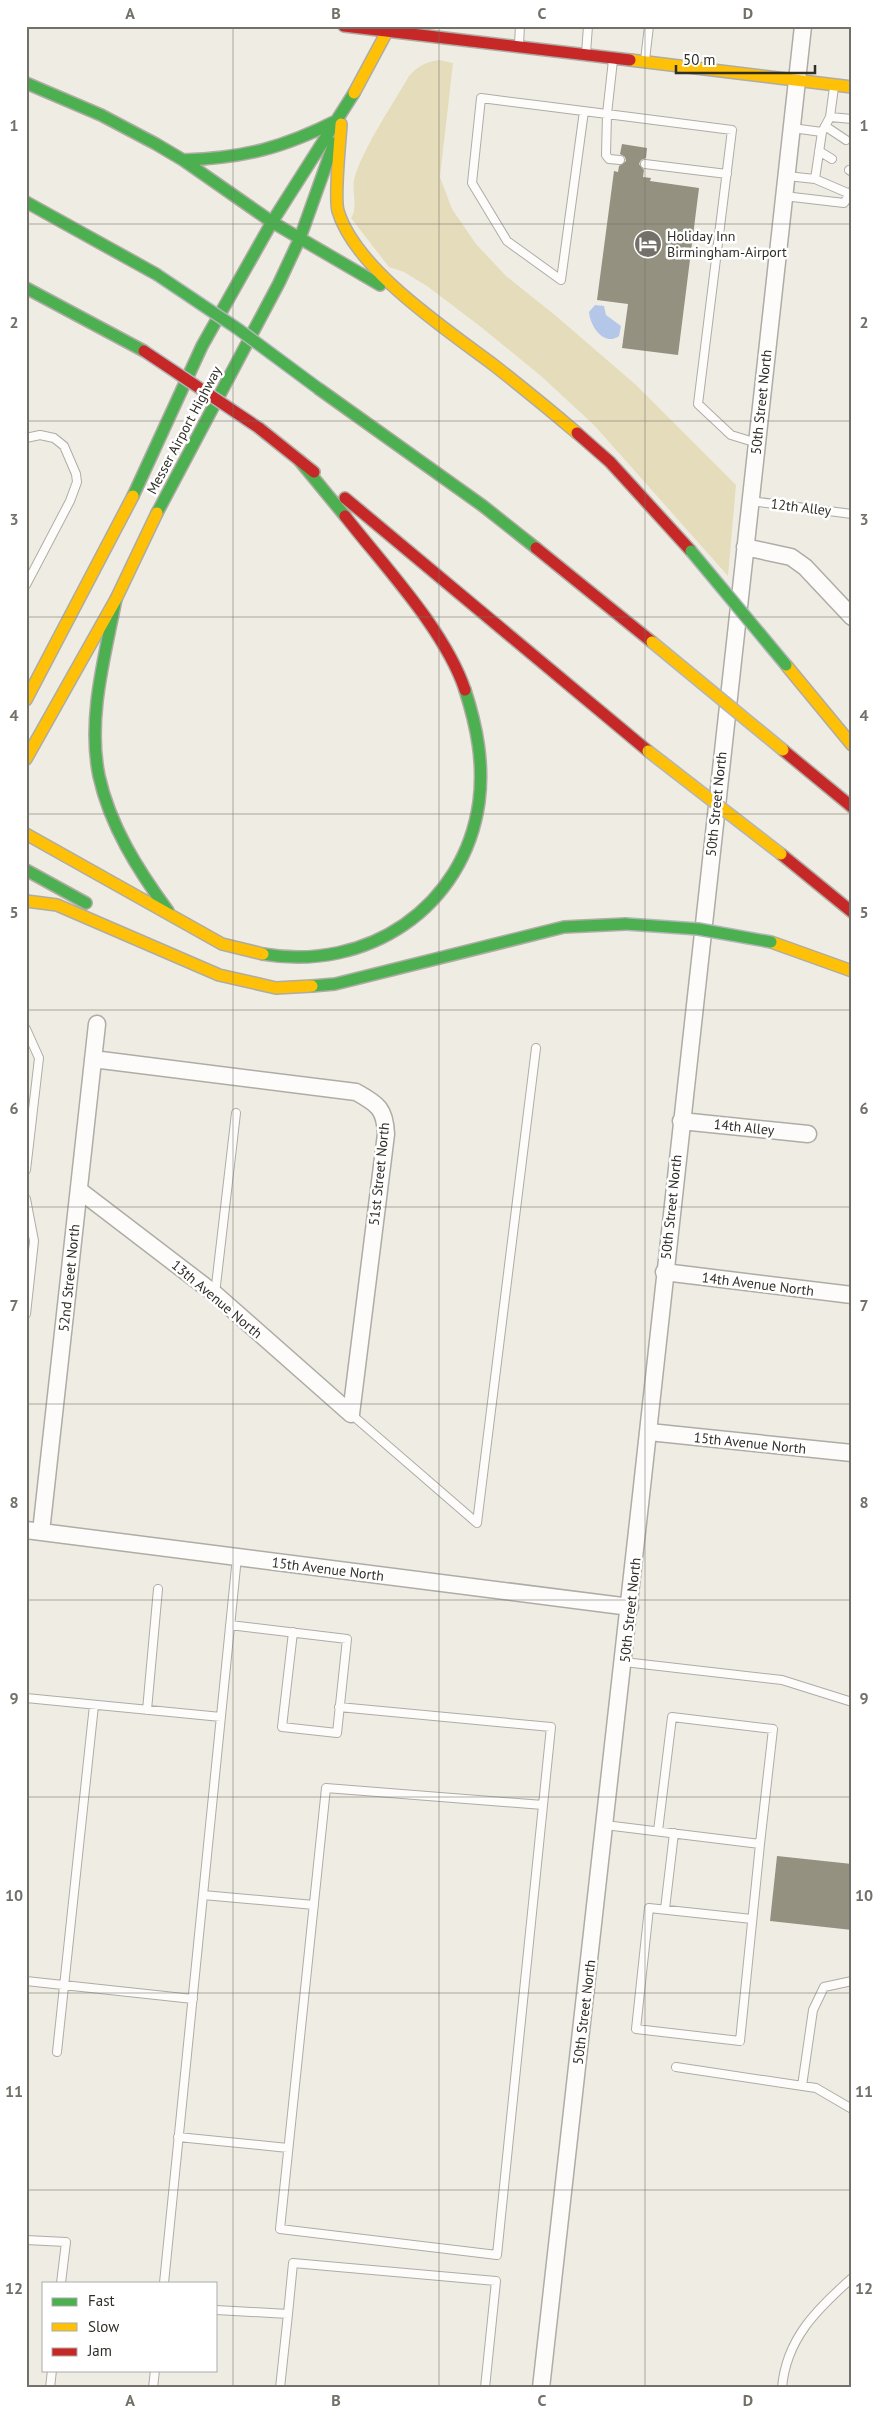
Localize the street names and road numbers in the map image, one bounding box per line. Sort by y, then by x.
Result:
street label: 50th Street North [747,349,775,455]
street label: Messer Airport Highway [143,362,226,497]
street label: 12th Alley [770,494,833,520]
street label: 50th Street North [702,751,730,857]
street label: 14th Alley [713,1115,776,1139]
street label: 51st Street North [365,1122,393,1226]
street label: 50th Street North [657,1154,685,1260]
street label: 52nd Street North [54,1223,84,1333]
street label: 13th Avenue North [168,1256,266,1342]
street label: 14th Avenue North [701,1268,815,1300]
street label: 15th Avenue North [693,1428,807,1458]
street label: 15th Avenue North [271,1553,385,1585]
street label: 50th Street North [616,1557,644,1663]
street label: 50th Street North [569,1959,599,2065]

